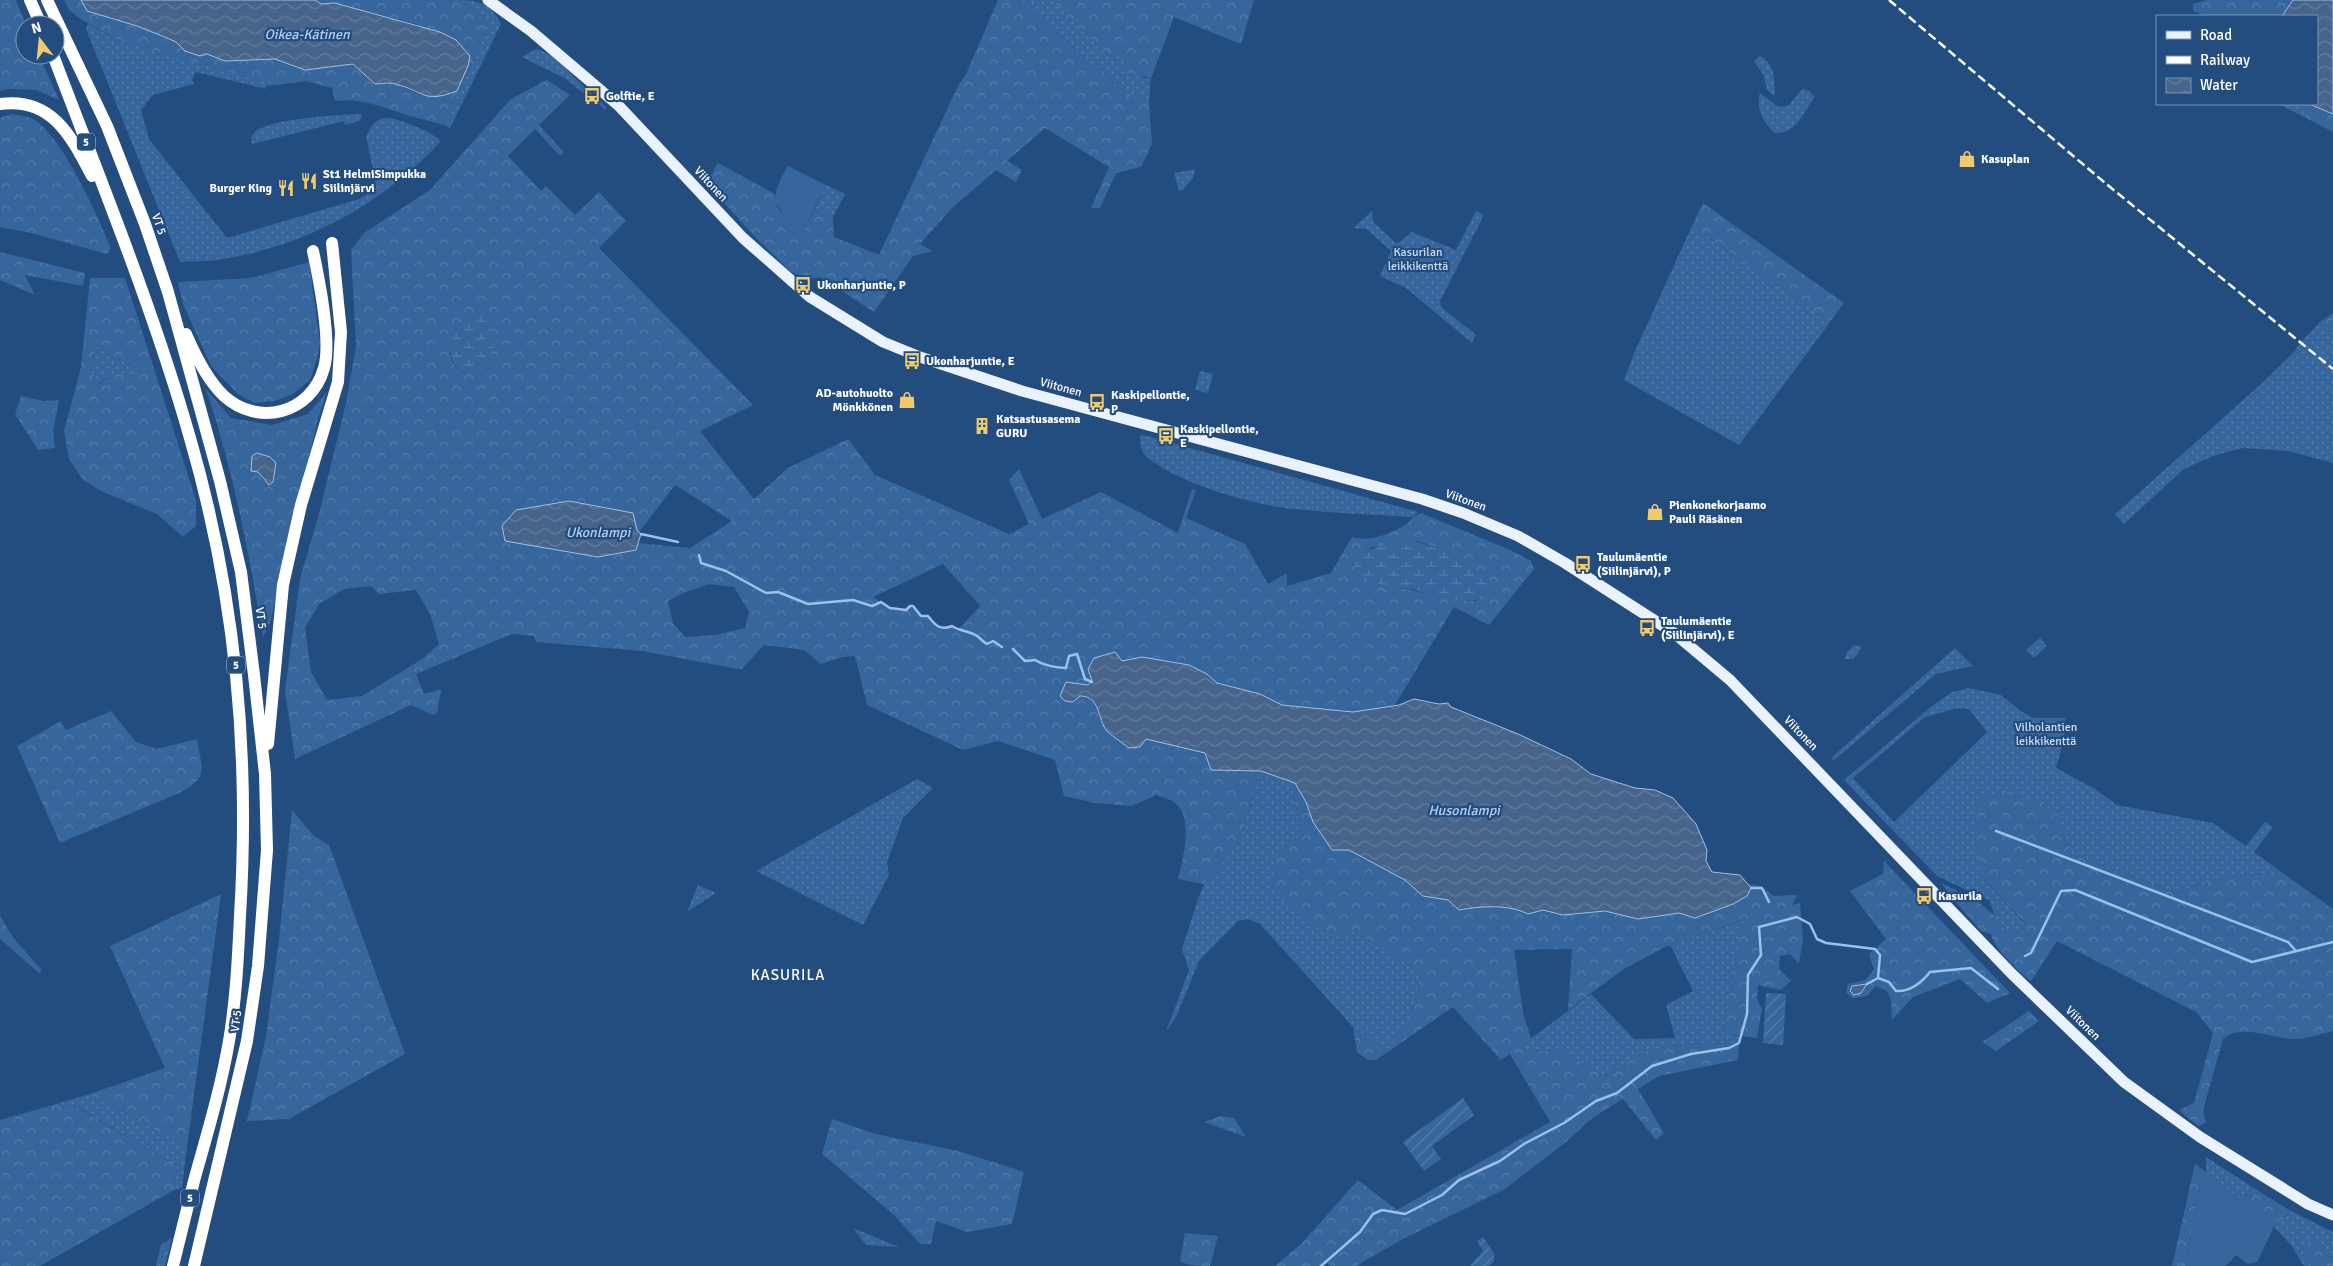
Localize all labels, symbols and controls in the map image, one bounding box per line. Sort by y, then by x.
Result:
north arrow [15,15,65,65]
legend [2156,15,2318,105]
text: N [30,18,44,37]
water label: Oikea-Kätinen [264,26,350,43]
text: Road [2200,26,2232,44]
text: Railway [2200,51,2250,69]
text: Water [2200,76,2238,94]
bus stop icon: Golftie, E [582,86,602,106]
place label: Golftie, E [606,89,655,104]
road number: 5 [77,134,95,150]
shop icon: Kasuplan [1957,149,1977,169]
place label: Kasuplan [1981,152,2030,167]
street label: Viitonen [691,164,731,205]
place label: St1 HelmiSimpukka Siilinjärvi [323,167,426,196]
restaurant icon: St1 HelmiSimpukka Siilinjärvi [299,171,319,191]
restaurant icon: Burger King [276,178,296,198]
place label: Burger King [210,181,273,196]
street label: VT 5 [148,211,169,237]
park label: Kasurilan leikkikenttä [1388,245,1448,274]
bus stop icon: Ukonharjuntie, P [793,275,813,295]
place label: Ukonharjuntie, P [817,278,906,293]
bus stop icon: Ukonharjuntie, E [902,351,922,371]
place label: Ukonharjuntie, E [926,354,1015,369]
street label: Viitonen [1038,375,1083,400]
place label: AD-autohuolto Mönkkönen [816,386,893,415]
place label: Kaskipellontie, P [1111,388,1190,417]
shop icon: AD-autohuolto Mönkkönen [897,390,917,410]
bus stop icon: Kaskipellontie, P [1087,392,1107,412]
place label: Katsastusasema GURU [996,412,1080,441]
building icon: Katsastusasema GURU [972,416,992,436]
place label: Kaskipellontie, E [1180,422,1259,451]
bus stop icon: Kaskipellontie, E [1156,426,1176,446]
street label: Viitonen [1443,486,1488,515]
place label: Pienkonekorjaamo Pauli Räsänen [1669,498,1766,527]
shop icon: Pienkonekorjaamo Pauli Räsänen [1645,502,1665,522]
water label: Ukonlampi [566,524,632,541]
place label: Taulumäentie (Siilinjärvi), P [1597,550,1671,579]
bus stop icon: Taulumäentie (Siilinjärvi), P [1573,554,1593,574]
street label: VT 5 [252,606,269,630]
place label: Taulumäentie (Siilinjärvi), E [1661,614,1735,643]
bus stop icon: Taulumäentie (Siilinjärvi), E [1637,618,1657,638]
road number: 5 [227,656,245,674]
street label: Viitonen [1780,713,1821,754]
park label: Vilholantien leikkikenttä [2015,720,2077,749]
water label: Husonlampi [1428,802,1501,819]
bus stop icon: Kasurila [1914,886,1934,906]
place label: Kasurila [1938,889,1982,904]
district label: KASURILA [751,966,825,984]
street label: Viitonen [2062,1003,2103,1044]
street label: VT 5 [228,1009,245,1033]
road number: 5 [181,1190,199,1206]

